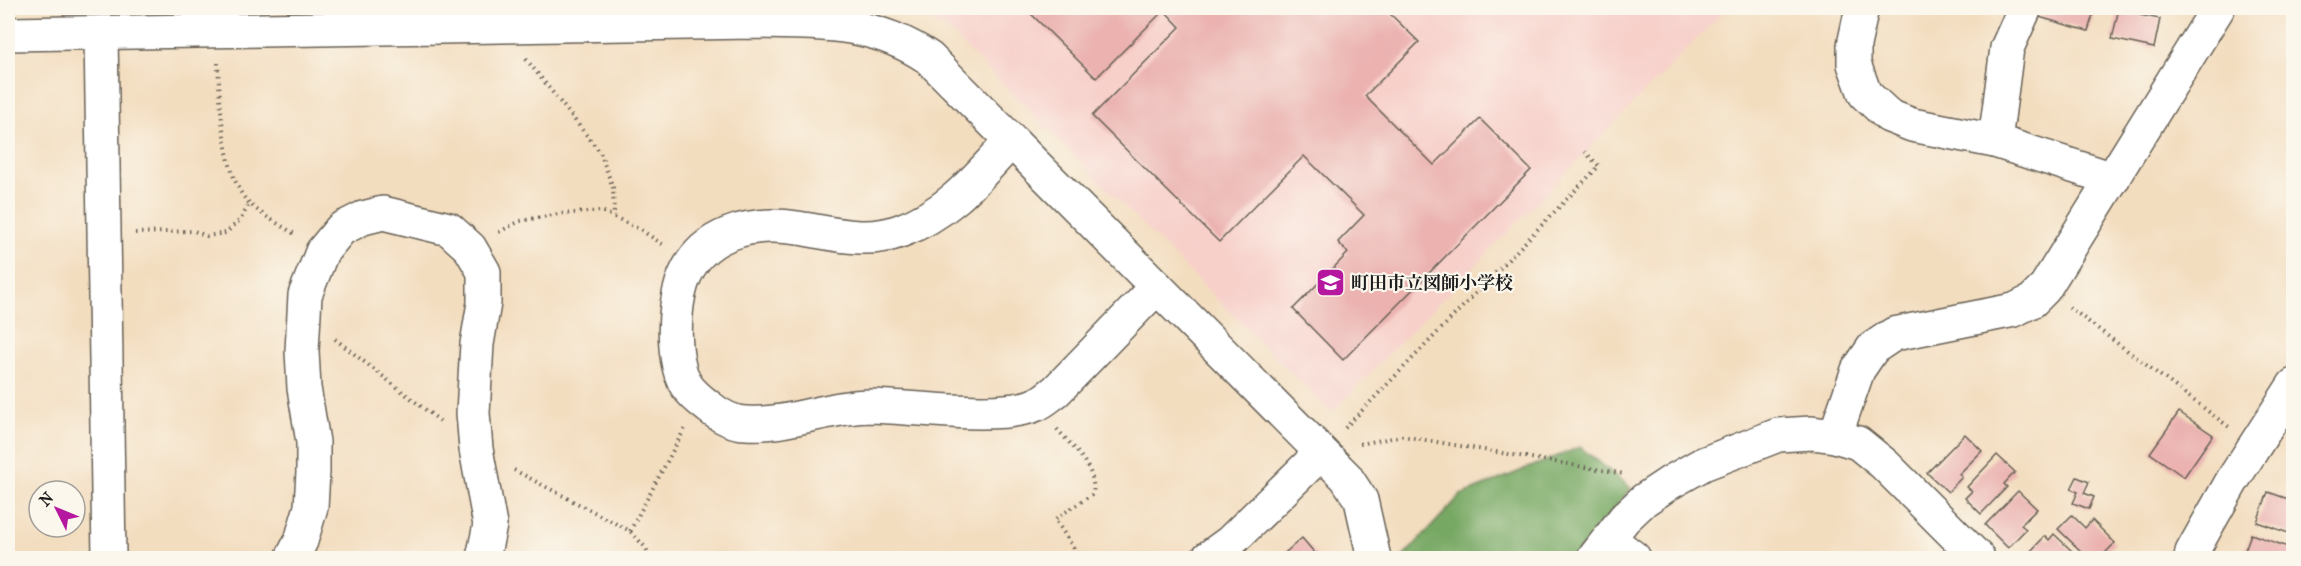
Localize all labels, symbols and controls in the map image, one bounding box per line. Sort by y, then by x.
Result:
school or university icon: 町田市立図師小学校 [1314,267,1346,299]
place label: 町田市立図師小学校 [1351,273,1513,294]
north arrow [27,479,87,539]
text: N [35,488,58,510]

